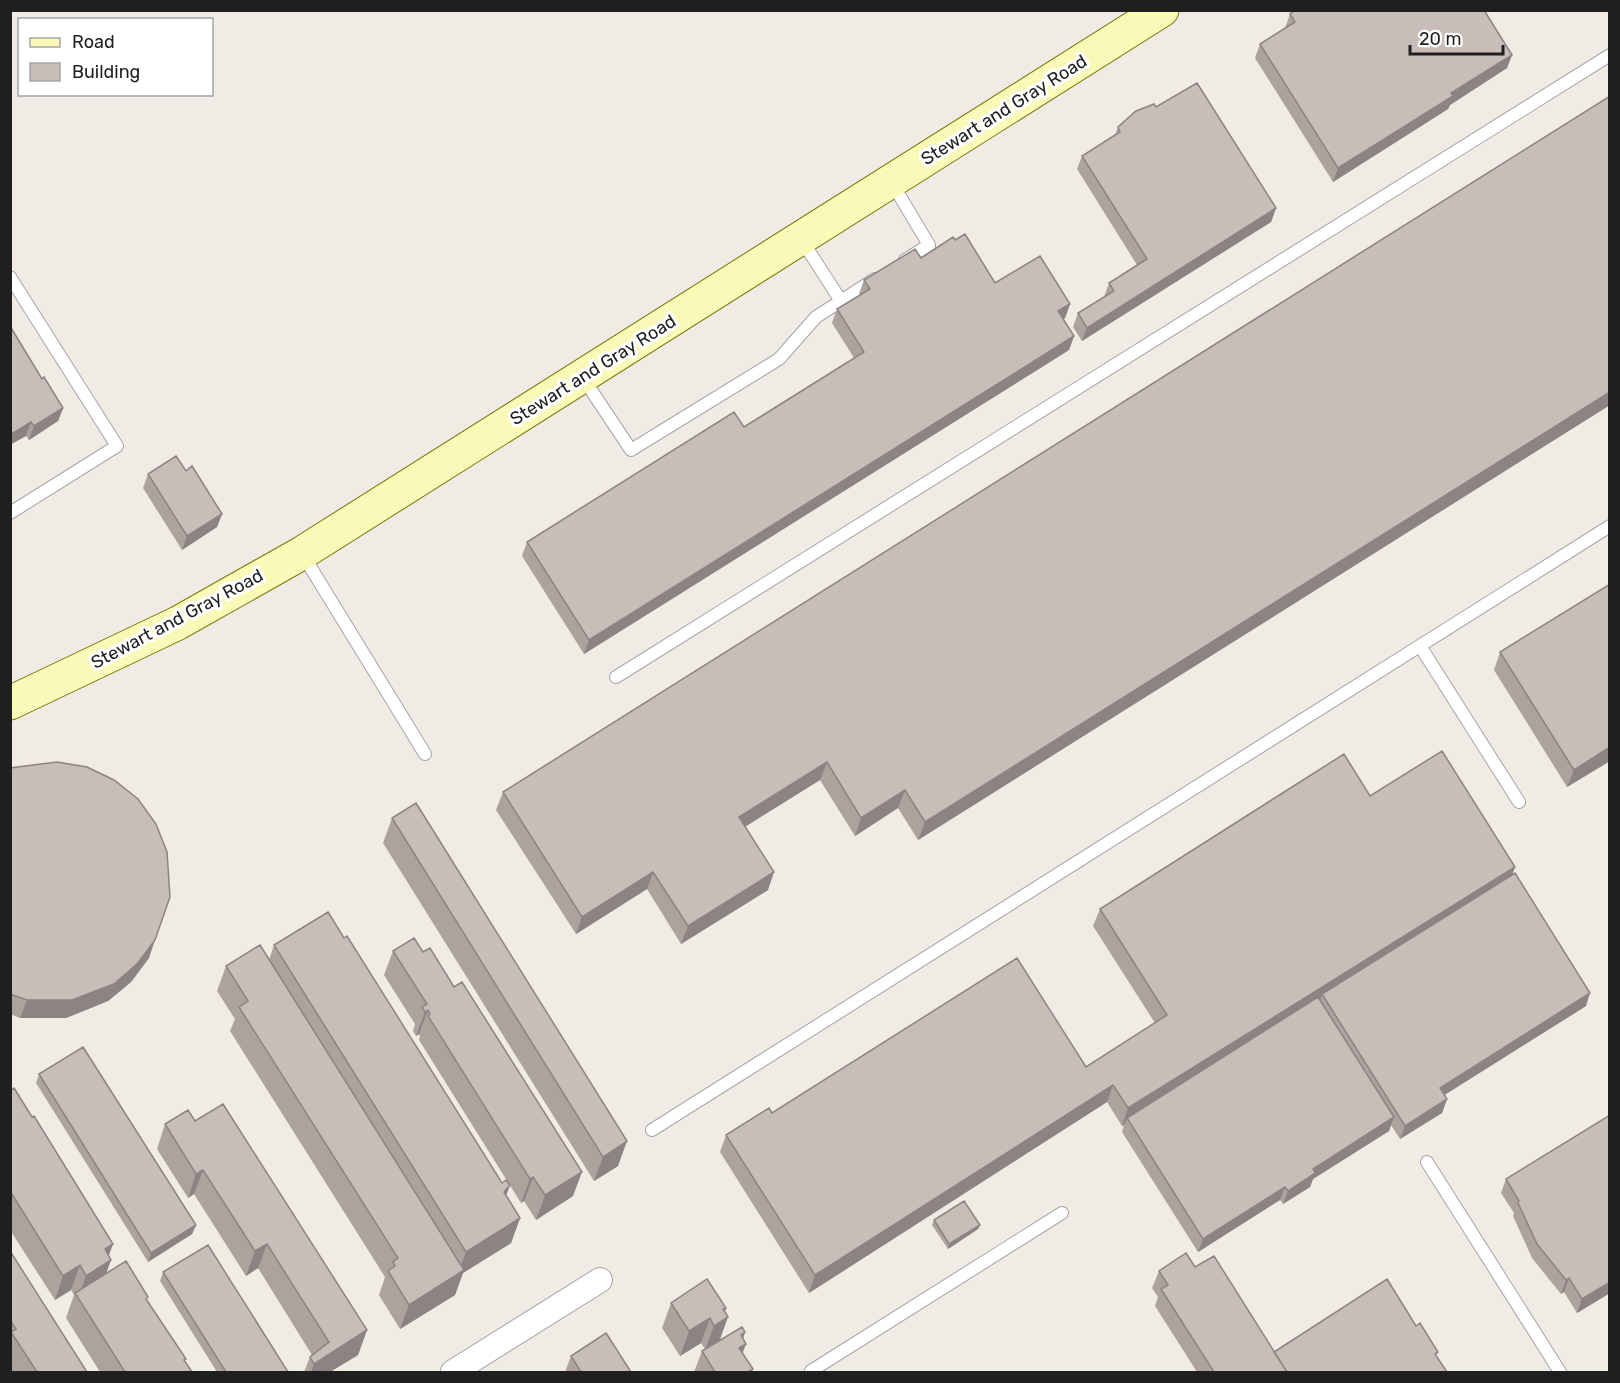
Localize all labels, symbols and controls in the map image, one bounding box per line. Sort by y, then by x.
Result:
legend [18,18,213,96]
scale bar [1410,18,1503,56]
text: 20 m [1419,28,1461,50]
text: Road [72,31,115,53]
street label: Stewart and Gray Road [917,50,1091,170]
text: Building [72,61,140,83]
street label: Stewart and Gray Road [506,310,680,430]
street label: Stewart and Gray Road [87,564,267,674]

